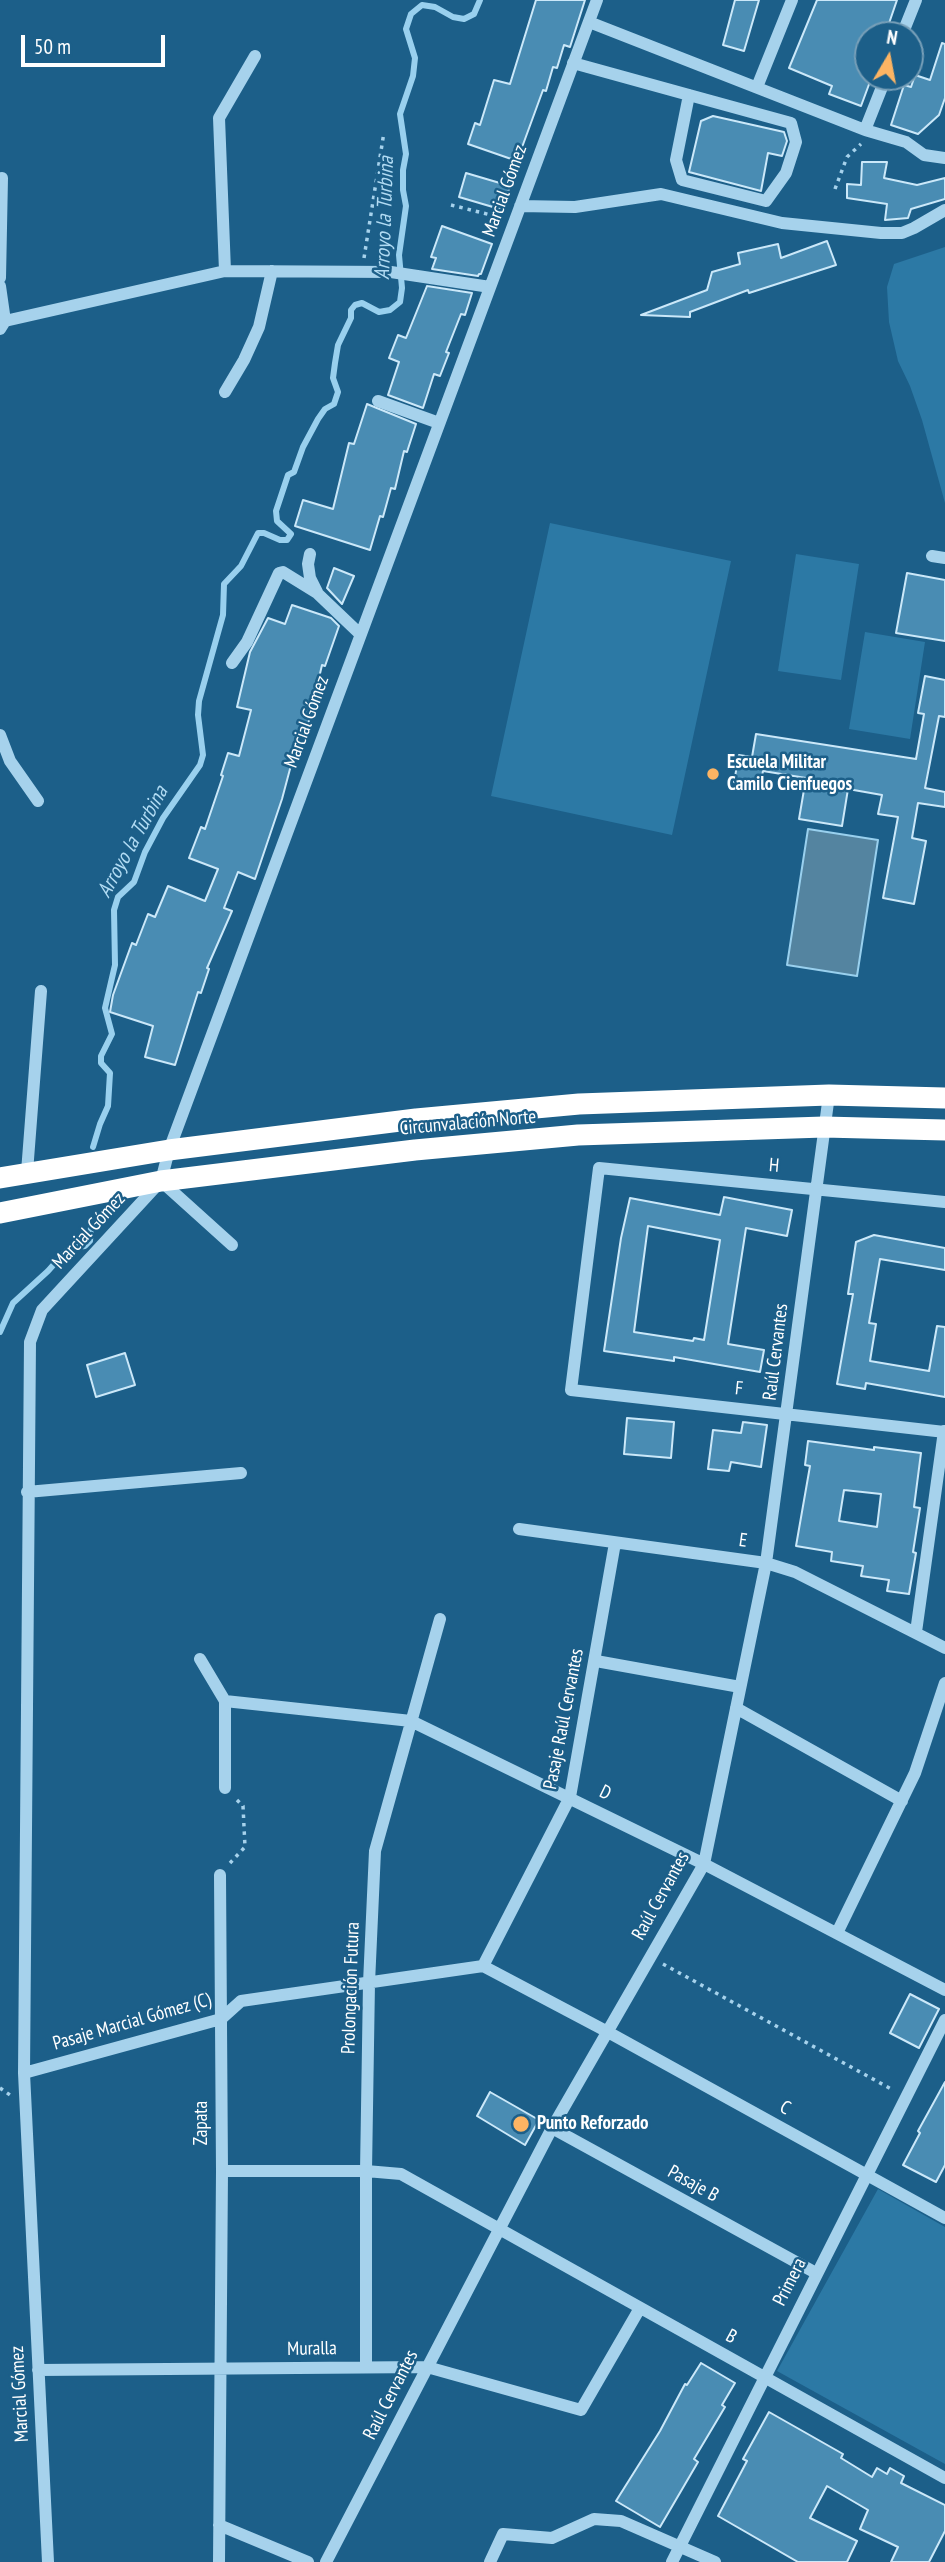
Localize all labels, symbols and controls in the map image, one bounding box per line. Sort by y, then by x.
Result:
scale bar [24,21,168,65]
north arrow [854,21,924,91]
text: N [885,25,899,50]
text: 50 m [34,33,71,60]
street label: Marcial Gómez [478,142,532,240]
water label: Arroyo la Turbina [370,156,400,280]
street label: Marcial Gómez [280,673,334,771]
place label: Escuela Militar Camilo Cienfuegos [727,752,852,796]
marker: Escuela Militar Camilo Cienfuegos [705,766,721,782]
water label: Arroyo la Turbina [92,782,174,902]
street label: Circunvalación Norte [399,1106,537,1140]
street label: H [768,1154,780,1178]
street label: Marcial Gómez [48,1188,130,1274]
street label: Raúl Cervantes [759,1302,793,1402]
street label: F [734,1377,744,1401]
street label: E [737,1529,749,1553]
street label: Pasaje Raúl Cervantes [539,1647,589,1791]
street label: D [596,1781,614,1805]
street label: Raúl Cervantes [627,1848,695,1944]
street label: Prolongación Futura [337,1922,365,2054]
street label: Pasaje Marcial Gómez (C) [50,1989,214,2055]
street label: C [776,2096,794,2120]
street label: Zapata [191,2101,213,2145]
place label: Punto Reforzado [537,2113,649,2135]
marker: Punto Reforzado [511,2114,531,2134]
street label: Pasaje B [664,2161,722,2207]
street label: Primera [768,2254,812,2310]
street label: B [722,2325,740,2349]
street label: Muralla [287,2337,337,2361]
street label: Marcial Gómez [6,2345,34,2443]
street label: Raúl Cervantes [359,2346,423,2444]

